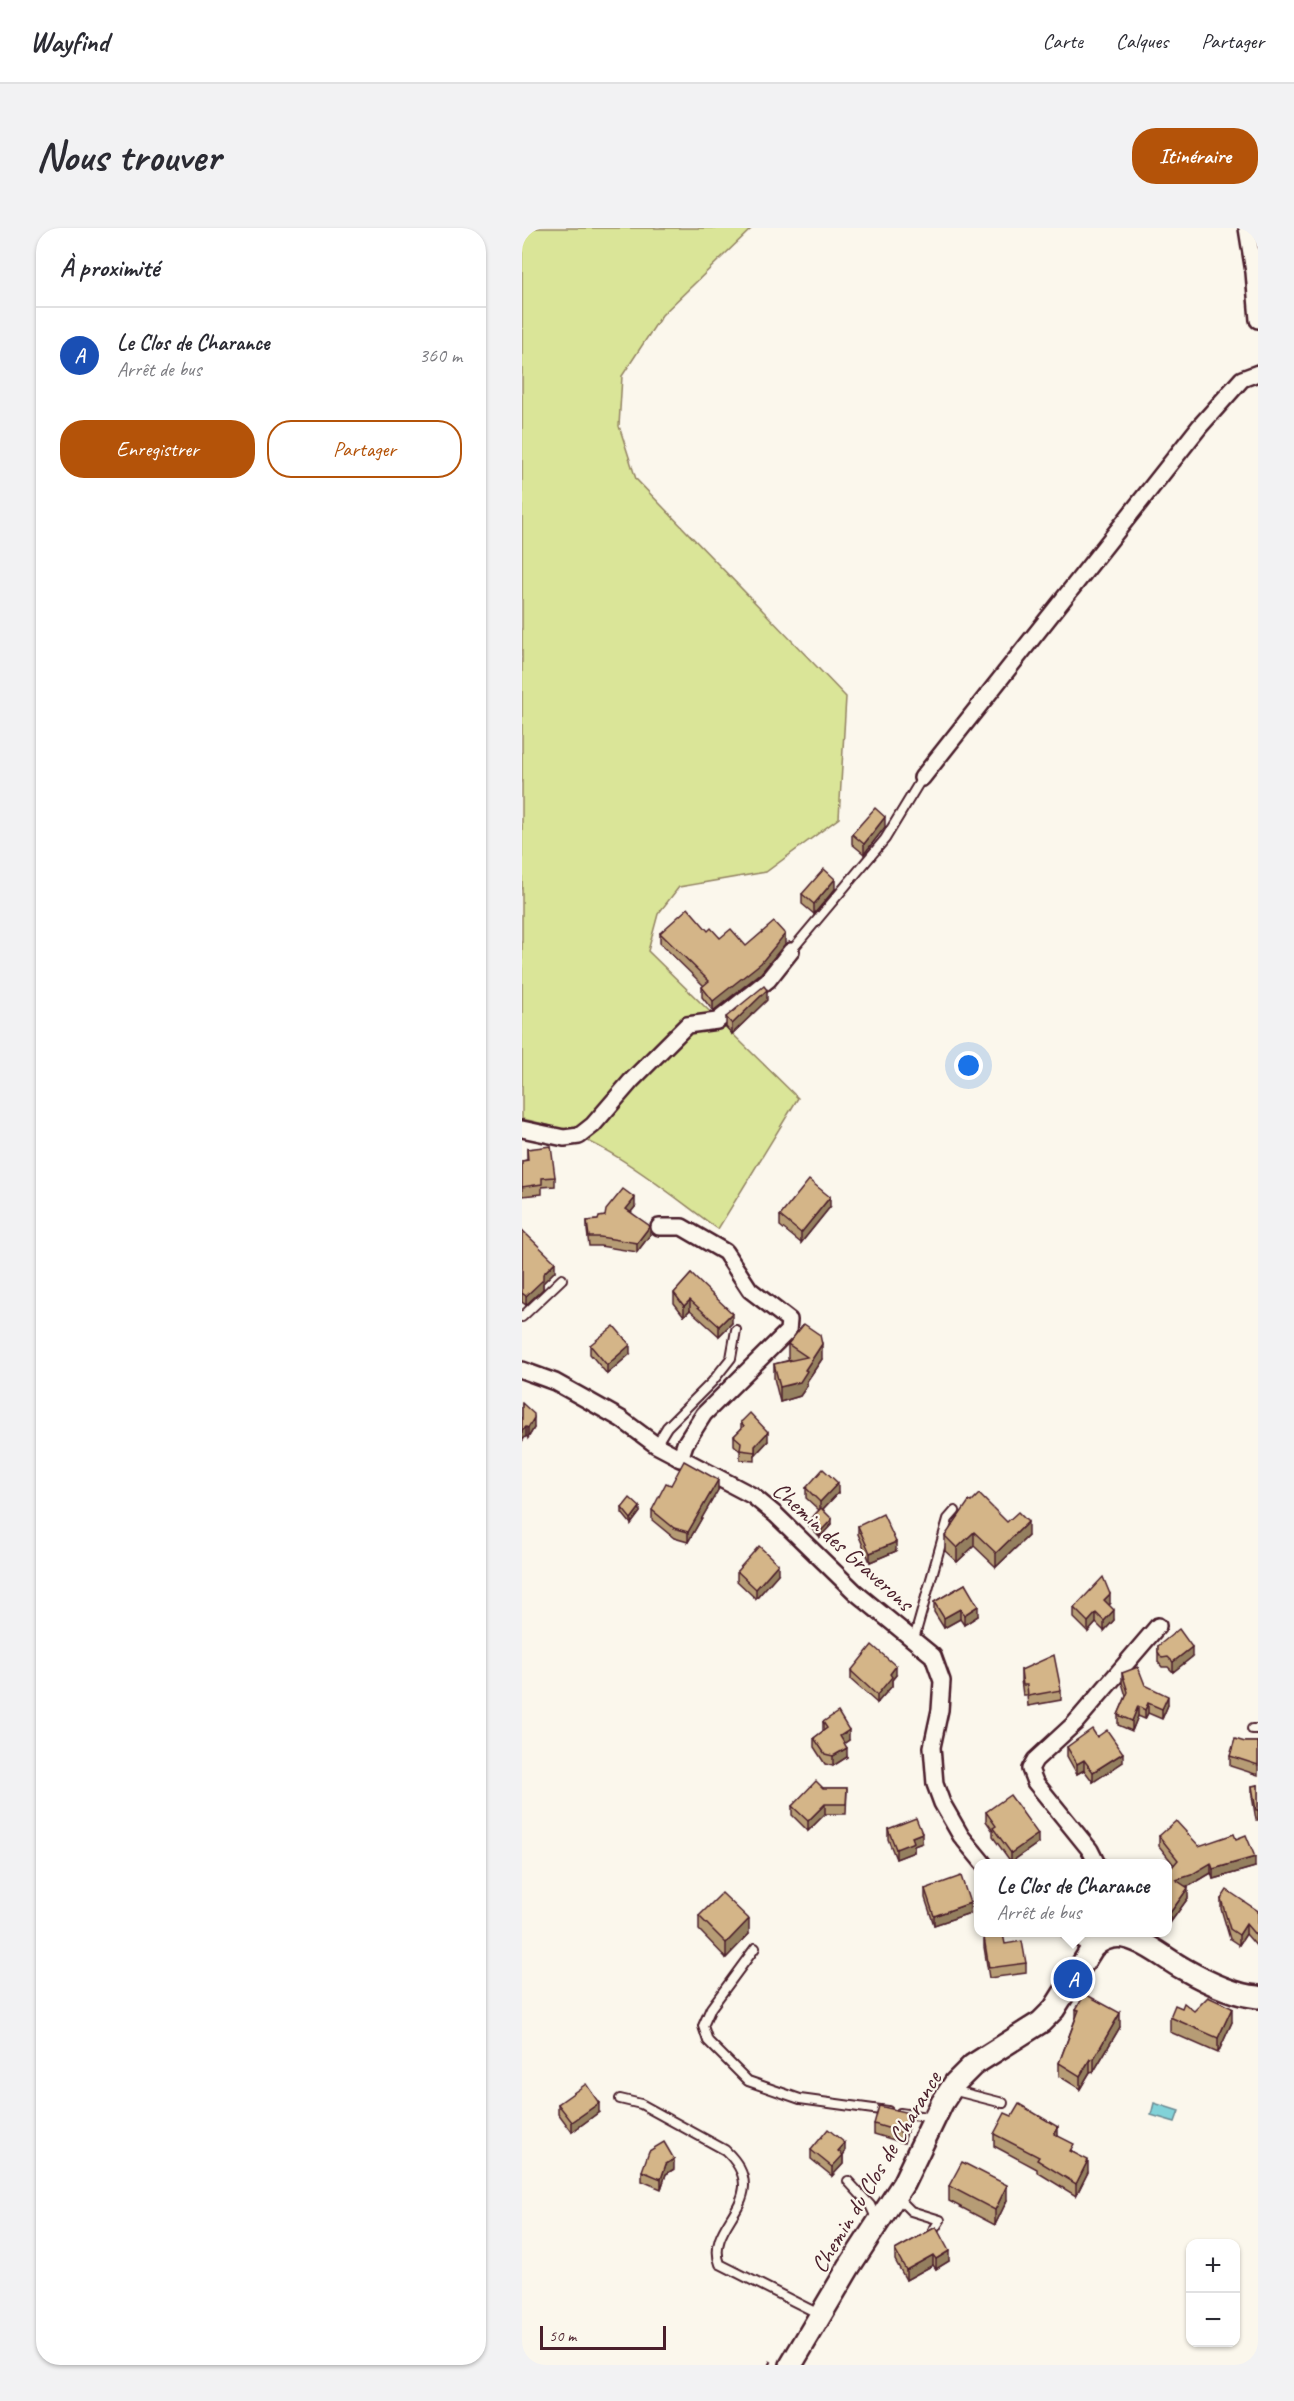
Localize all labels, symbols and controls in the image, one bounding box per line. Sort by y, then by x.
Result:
text: Wayfind [30,24,109,59]
text: Carte [1042,28,1083,54]
text: Calques [1116,28,1168,54]
text: Partager [1201,28,1264,54]
button: Itinéraire [1132,128,1258,184]
text: Nous trouver [36,130,220,183]
text: À proximité [60,251,159,284]
text: Le Clos de Charance [117,329,269,357]
text: A [74,343,85,368]
text: 360 m [419,343,462,368]
text: Arrêt de bus [117,357,201,382]
button: Enregistrer [60,420,255,478]
button: Partager [267,420,462,478]
your location [954,1051,983,1080]
street label: Chemin des Graverons [766,1475,922,1619]
popup [974,1859,1172,1937]
text: Le Clos de Charance [997,1872,1149,1900]
text: Arrêt de bus [997,1900,1081,1925]
pin: A [1054,1956,1092,2002]
street label: Chemin du Clos de Charance [804,2064,949,2278]
map controls [1186,2239,1240,2347]
button: + [1186,2239,1240,2293]
button: − [1186,2293,1240,2347]
scale bar [540,2323,666,2350]
text: 50 m [549,2326,576,2346]

